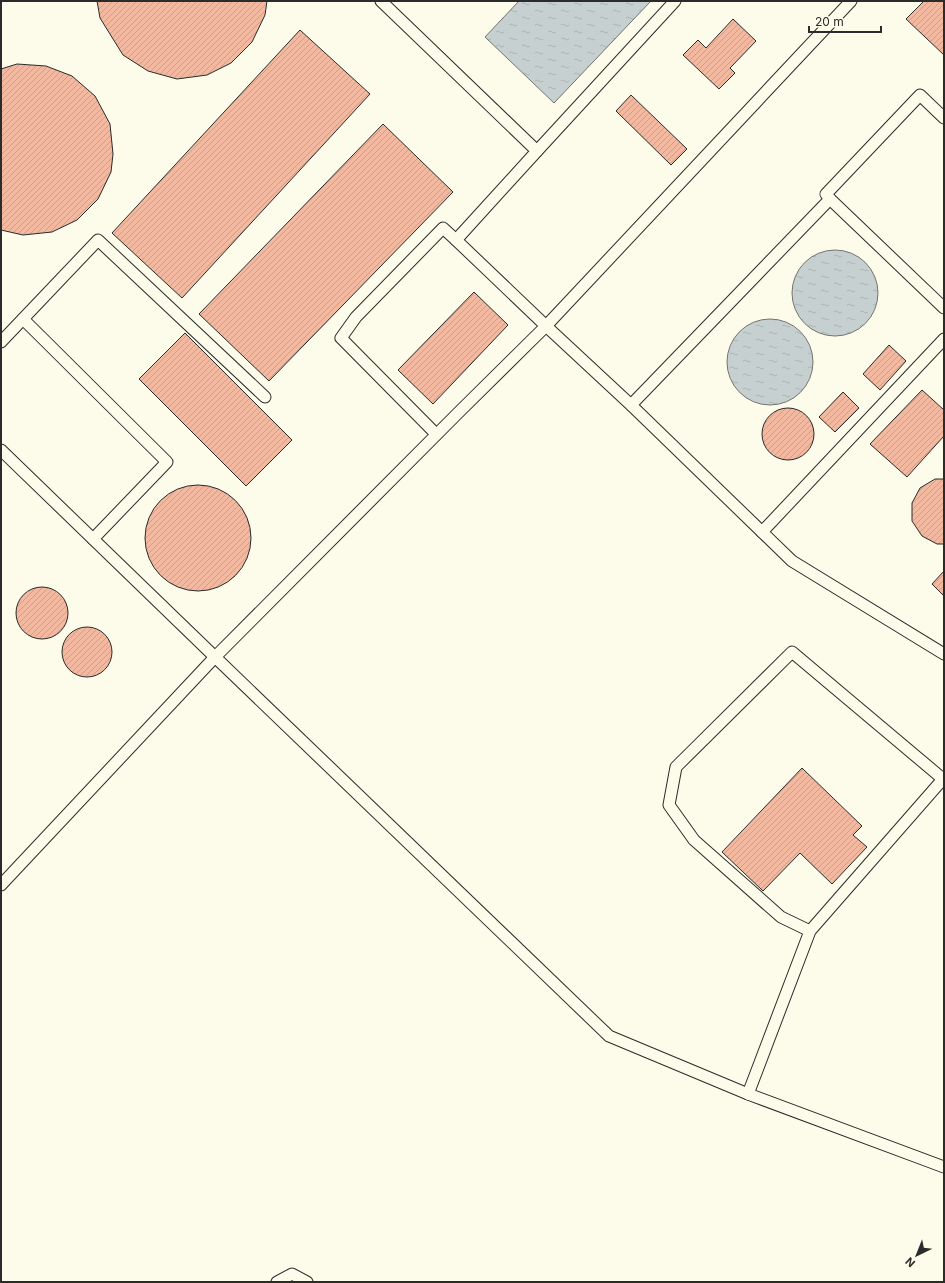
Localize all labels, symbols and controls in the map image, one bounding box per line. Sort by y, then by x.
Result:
scale bar [809,8,881,34]
text: 20 m [815,14,844,29]
north arrow [897,1235,937,1275]
text: N [902,1254,918,1270]

